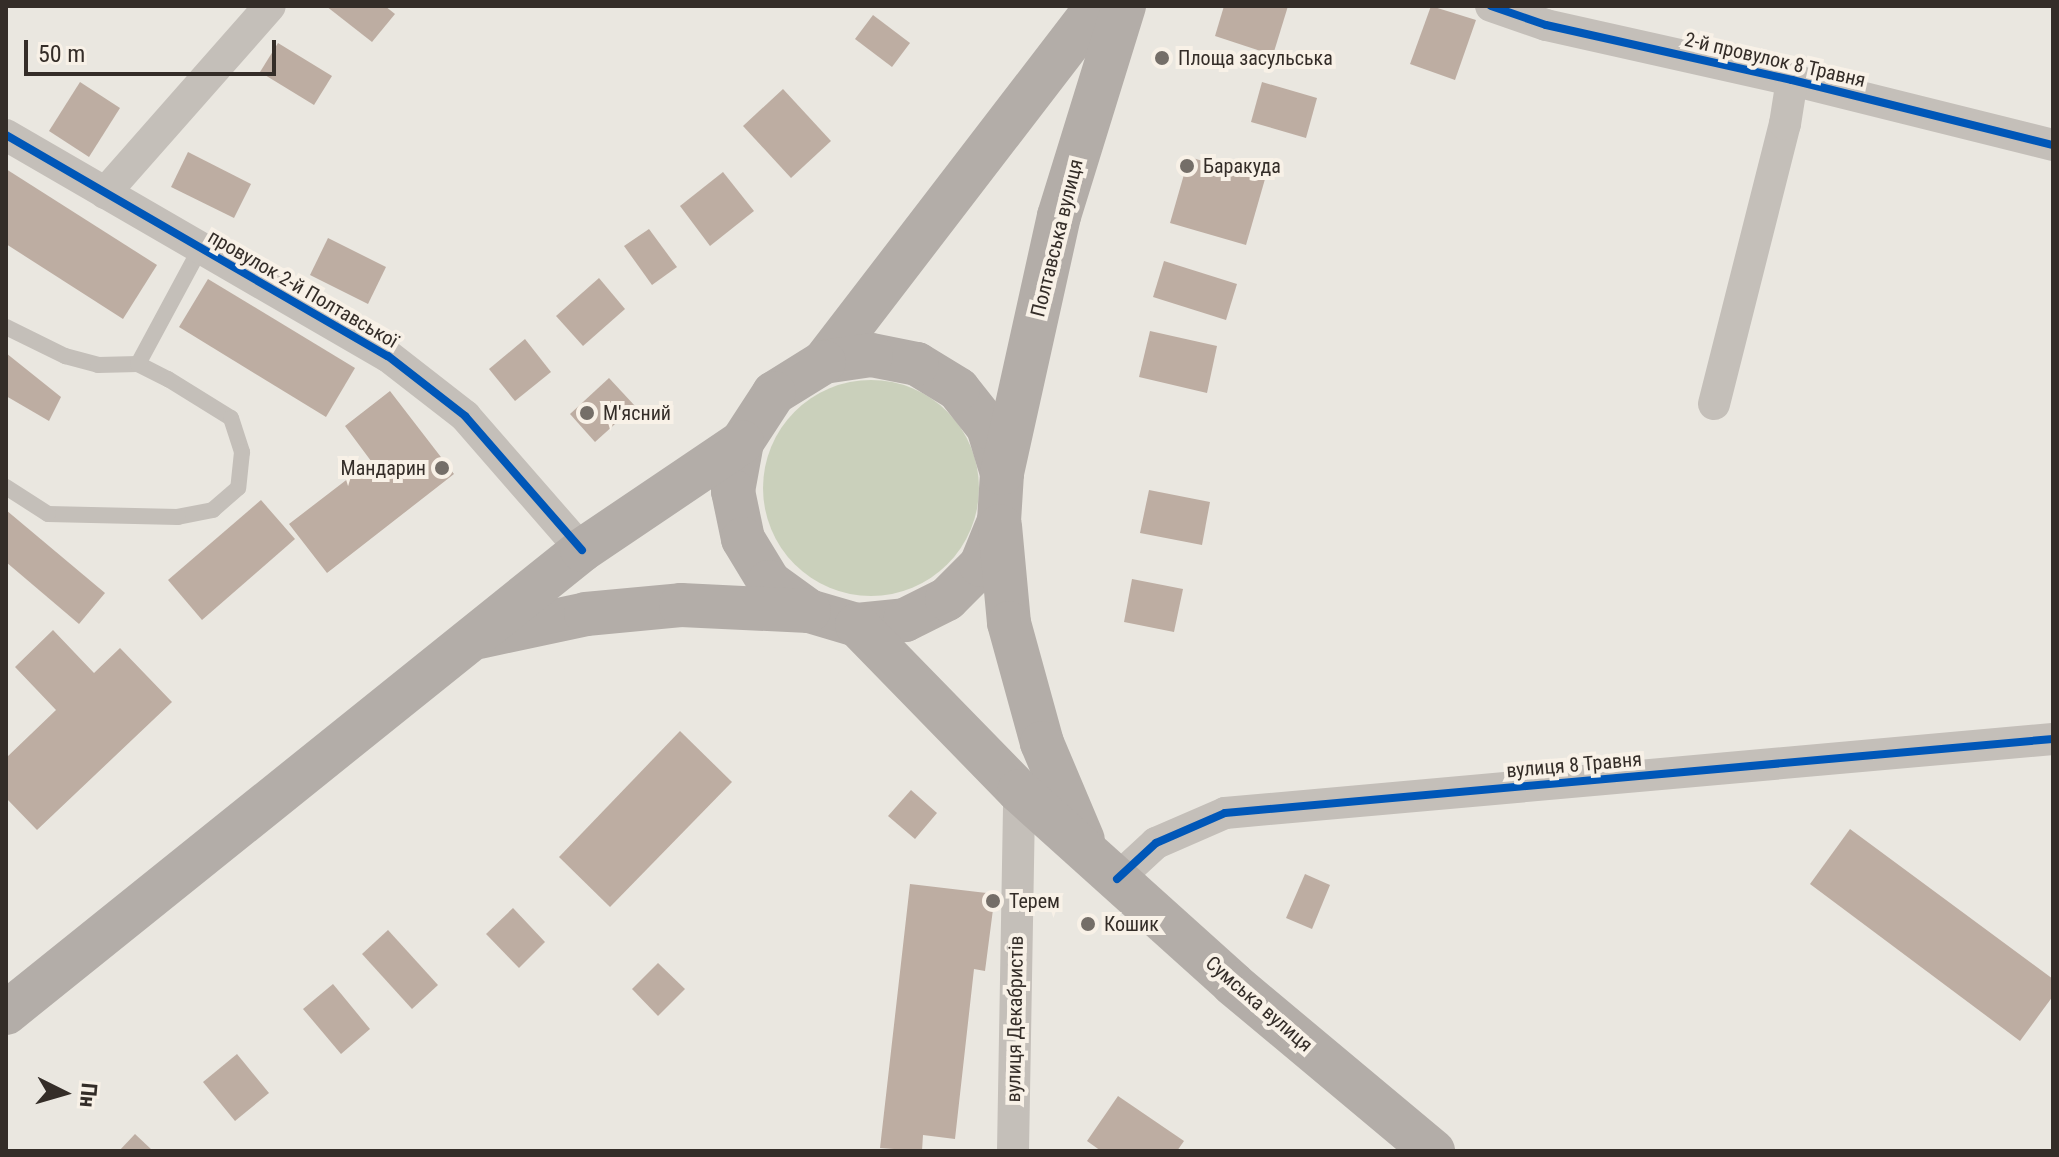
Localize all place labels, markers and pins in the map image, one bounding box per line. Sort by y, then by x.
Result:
place label: Площа засульська [1178,46,1333,70]
marker: Площа засульська [1153,49,1171,67]
place label: Баракуда [1203,154,1281,178]
marker: Баракуда [1178,157,1196,175]
place label: М'ясний [603,401,671,425]
marker: М'ясний [578,404,596,422]
place label: Мандарин [341,456,426,480]
marker: Мандарин [433,459,451,477]
place label: Терем [1009,889,1060,913]
marker: Терем [984,892,1002,910]
place label: Кошик [1104,912,1159,936]
marker: Кошик [1079,915,1097,933]

